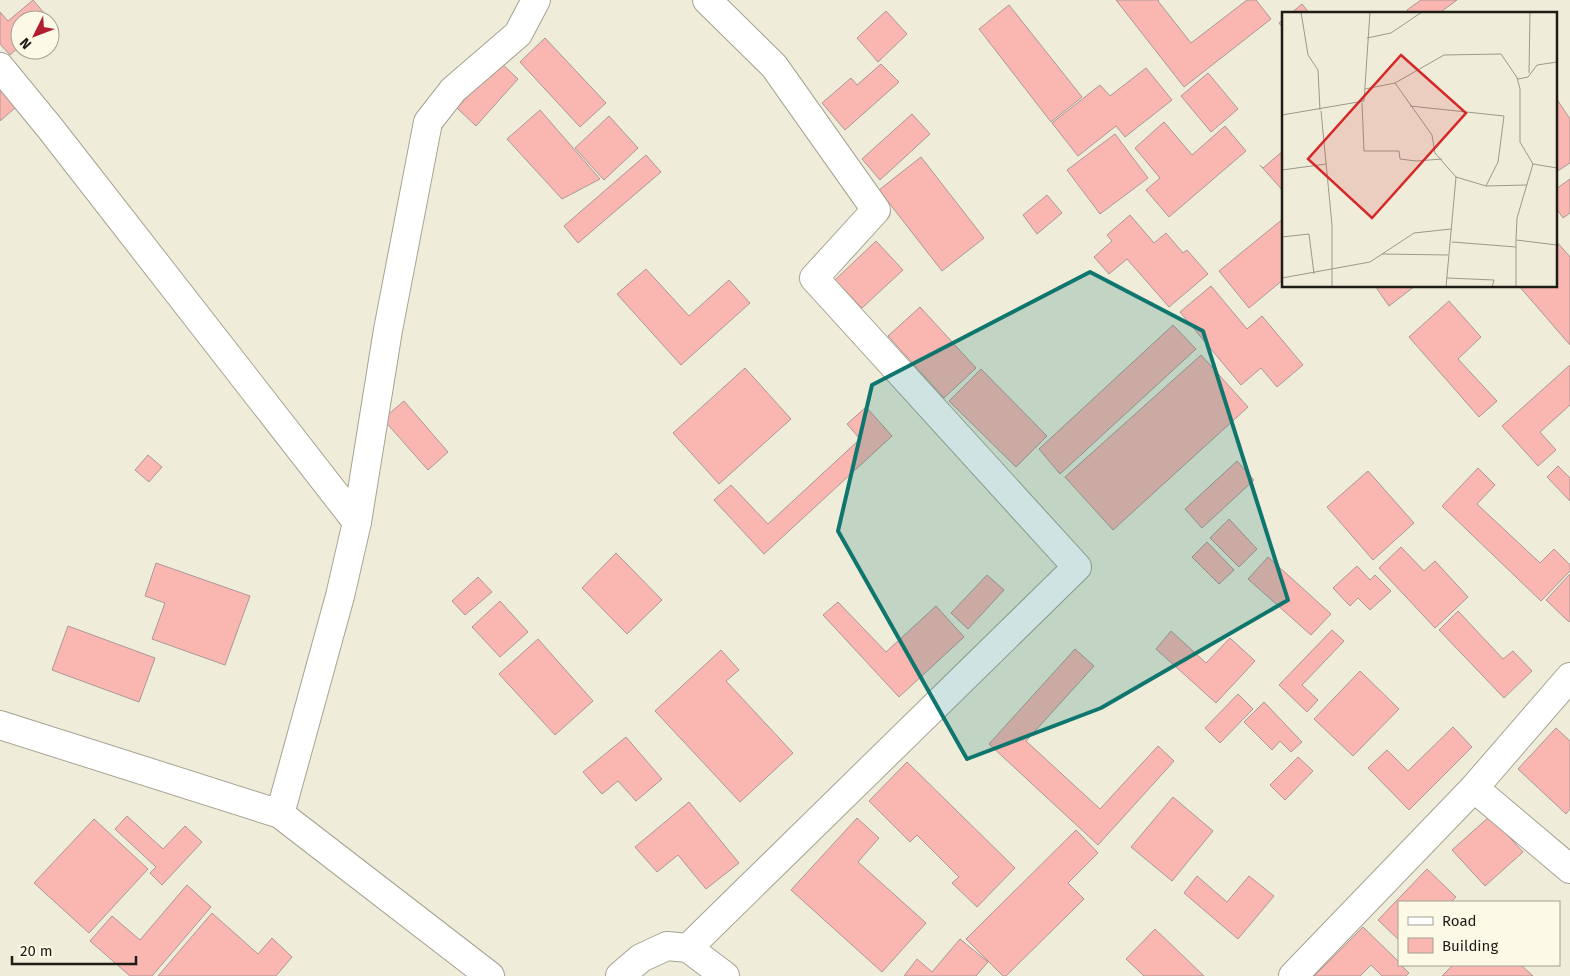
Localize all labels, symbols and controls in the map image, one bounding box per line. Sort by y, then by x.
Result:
north arrow [10,10,60,60]
inset map [1282,12,1558,288]
text: N [16,34,35,53]
legend [1398,901,1560,966]
text: Road [1442,912,1477,930]
scale bar [12,934,136,966]
text: Building [1442,937,1498,955]
text: 20 m [20,942,53,960]

